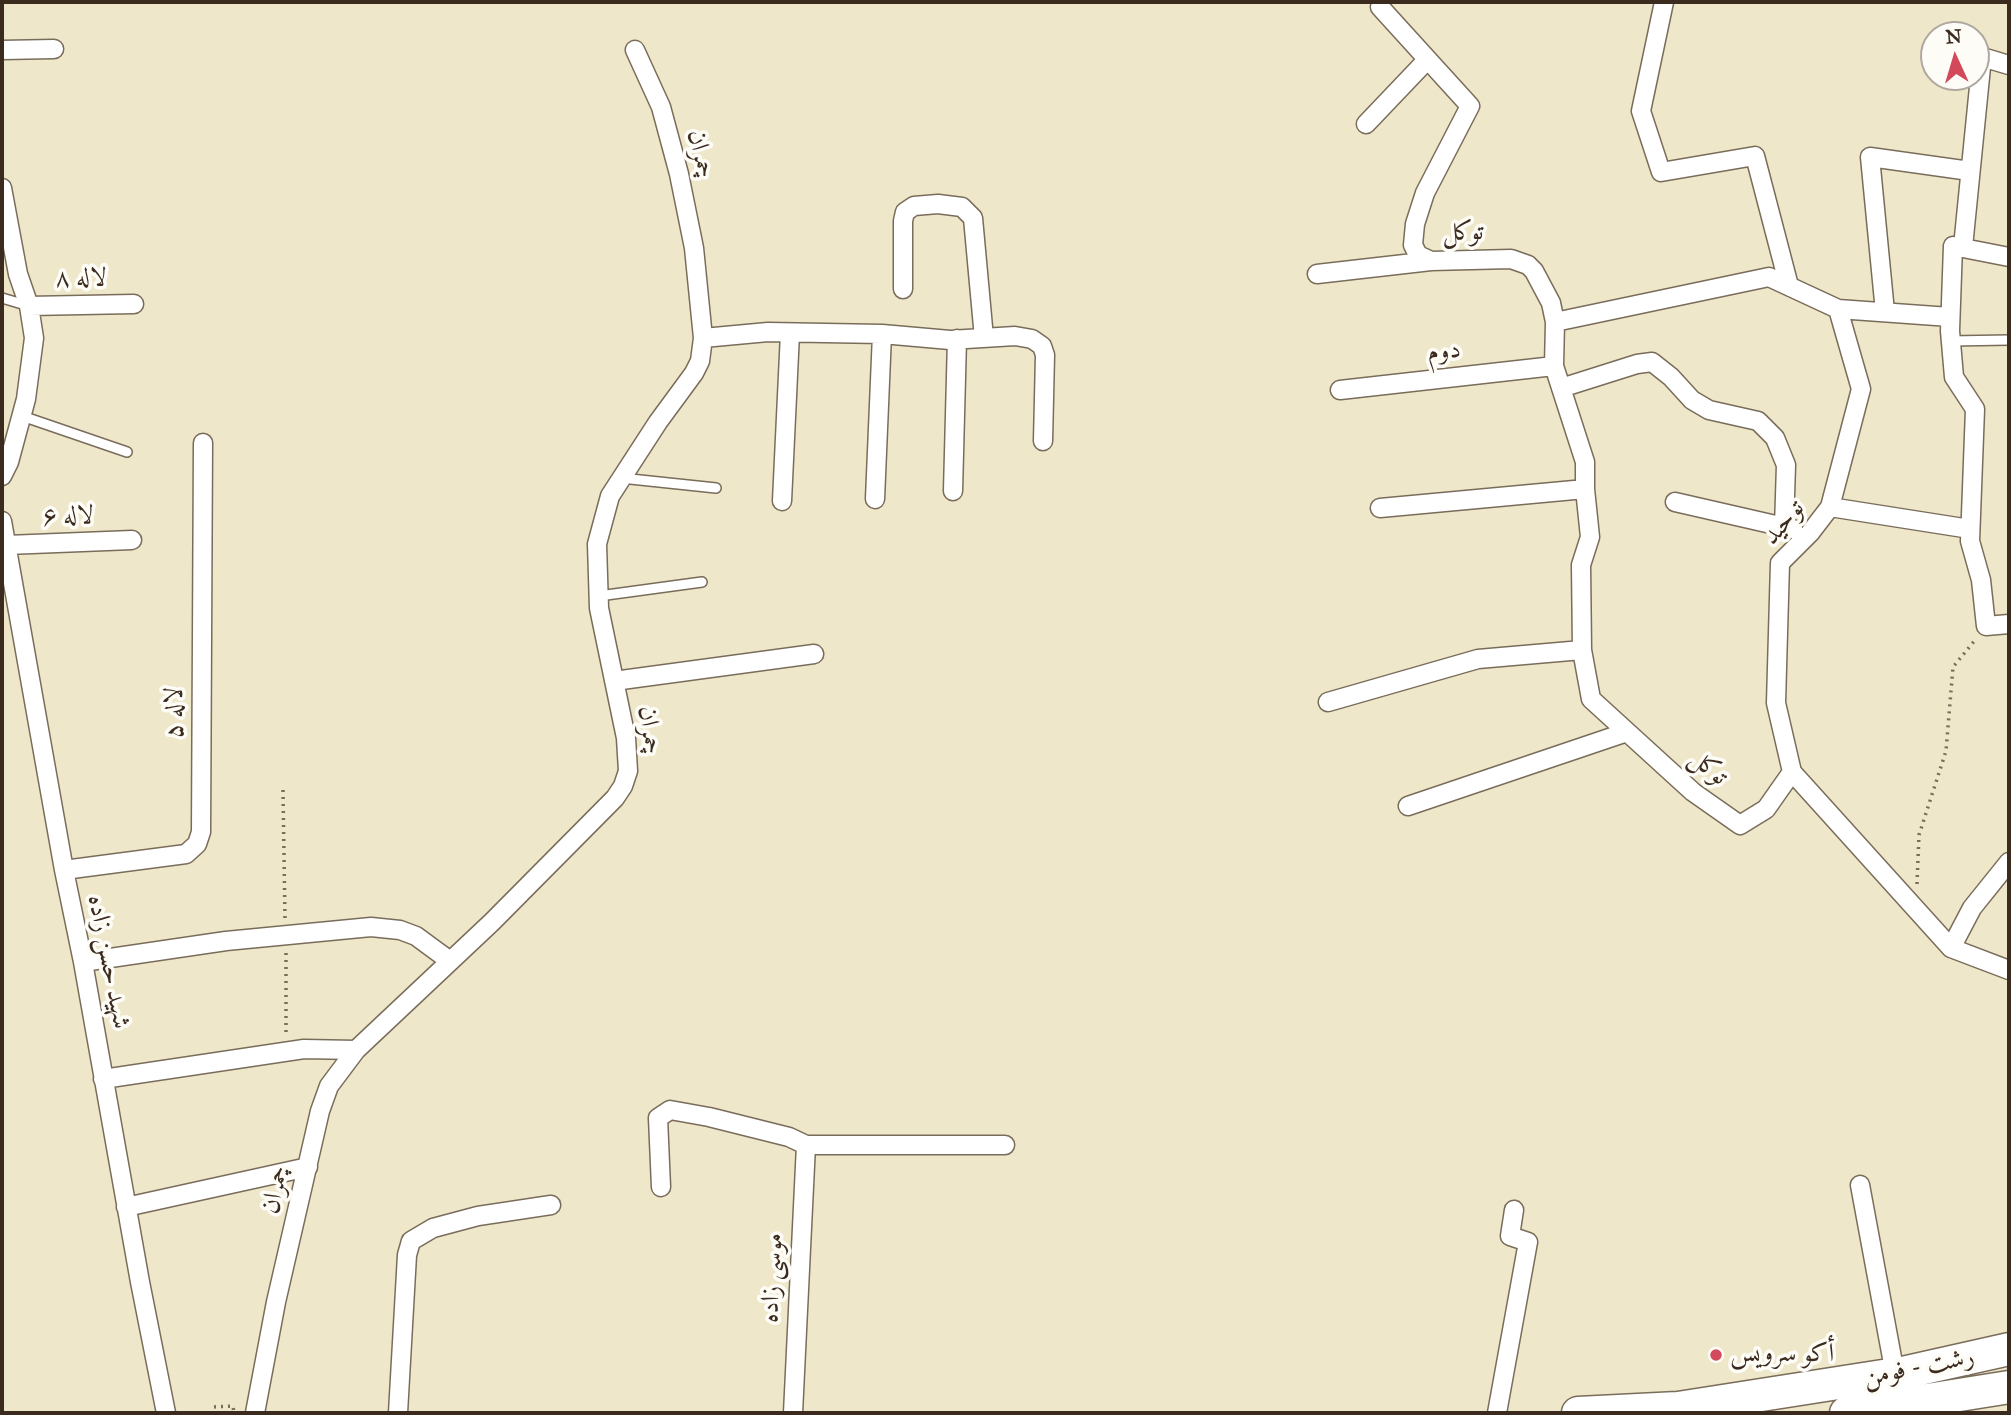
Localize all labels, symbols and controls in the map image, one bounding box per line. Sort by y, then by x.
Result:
north arrow [1920,21,1990,91]
text: N [1945,25,1962,49]
street label: چمران [679,127,721,181]
street label: توکل [1442,217,1484,249]
street label: لاله ۸ [55,263,107,295]
street label: دوم [1426,335,1462,369]
street label: توحید [1756,494,1812,552]
street label: لاله ۶ [42,501,94,533]
street label: لاله ۵ [160,687,192,739]
street label: چمران [630,704,668,756]
street label: توکل [1682,743,1734,793]
street label: شهید حسن زاده [80,892,136,1032]
street label: چمران [256,1163,296,1217]
street label: موسی زاده [755,1232,791,1324]
place label: أکو سرویس [1730,1339,1834,1371]
street label: رشت - فومن [1861,1342,1977,1394]
marker: أکو سرویس [1708,1347,1724,1363]

